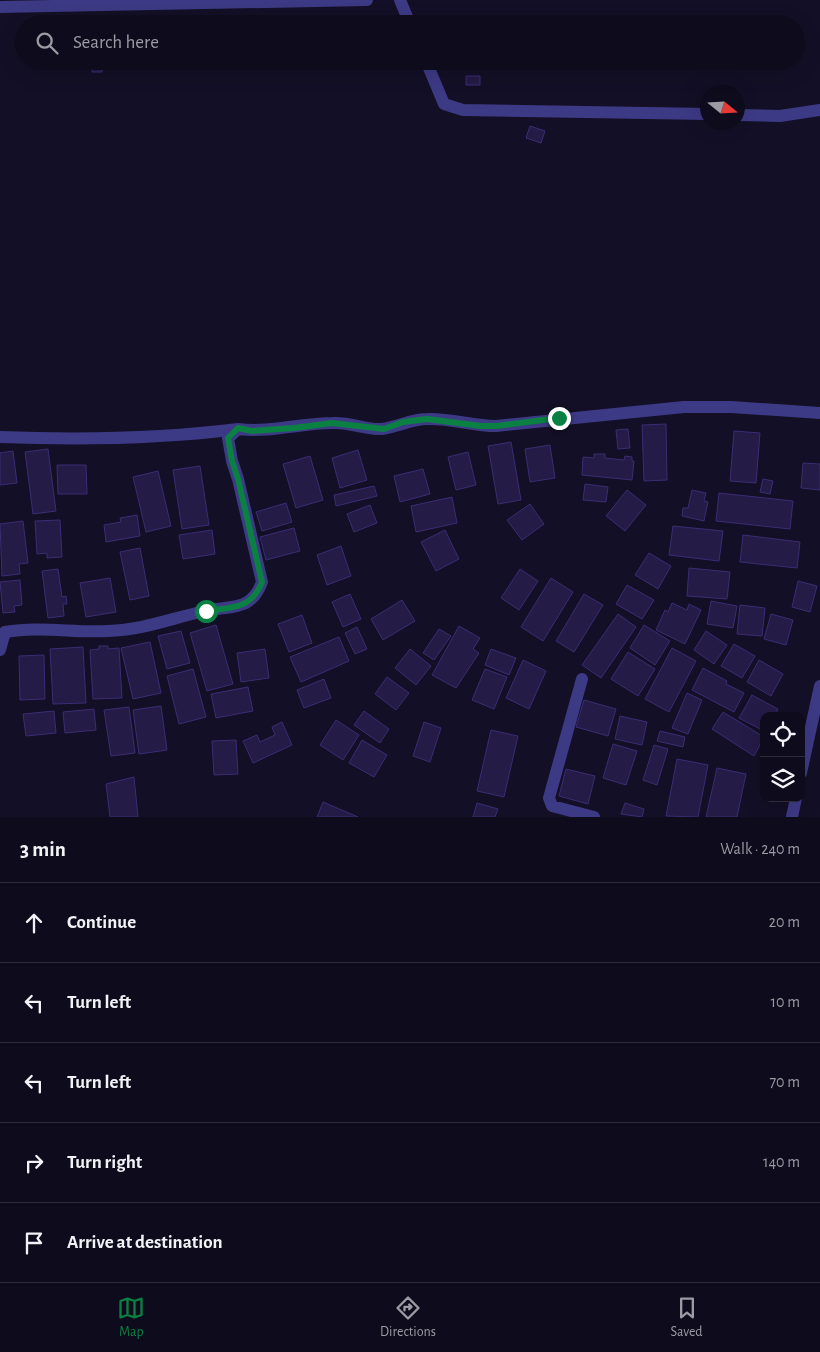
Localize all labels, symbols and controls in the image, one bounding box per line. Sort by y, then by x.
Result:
search box [15,15,805,70]
icon: search [33,29,61,57]
text: Search here [73,33,159,52]
north arrow [700,85,745,130]
route end [548,407,571,430]
route start [195,600,218,623]
map controls [760,712,805,802]
button: locate [760,712,805,757]
button: layers [760,757,805,802]
text: 3 min [20,839,66,860]
text: Walk · 240 m [720,841,800,857]
icon: ahead [20,909,48,937]
text: Continue [67,913,136,932]
text: 20 m [769,914,800,930]
icon: left [20,989,48,1017]
text: Turn left [67,993,131,1012]
text: 10 m [771,994,800,1010]
icon: left [20,1069,48,1097]
text: Turn left [67,1073,131,1092]
text: 70 m [769,1074,800,1090]
icon: right [20,1149,48,1177]
text: Turn right [67,1153,142,1172]
text: 140 m [763,1154,800,1170]
icon: arrive [20,1229,48,1257]
text: Arrive at destination [67,1233,223,1252]
tab: Map [117,1294,145,1341]
tab: Directions [380,1294,436,1341]
tab: Saved [671,1294,703,1341]

